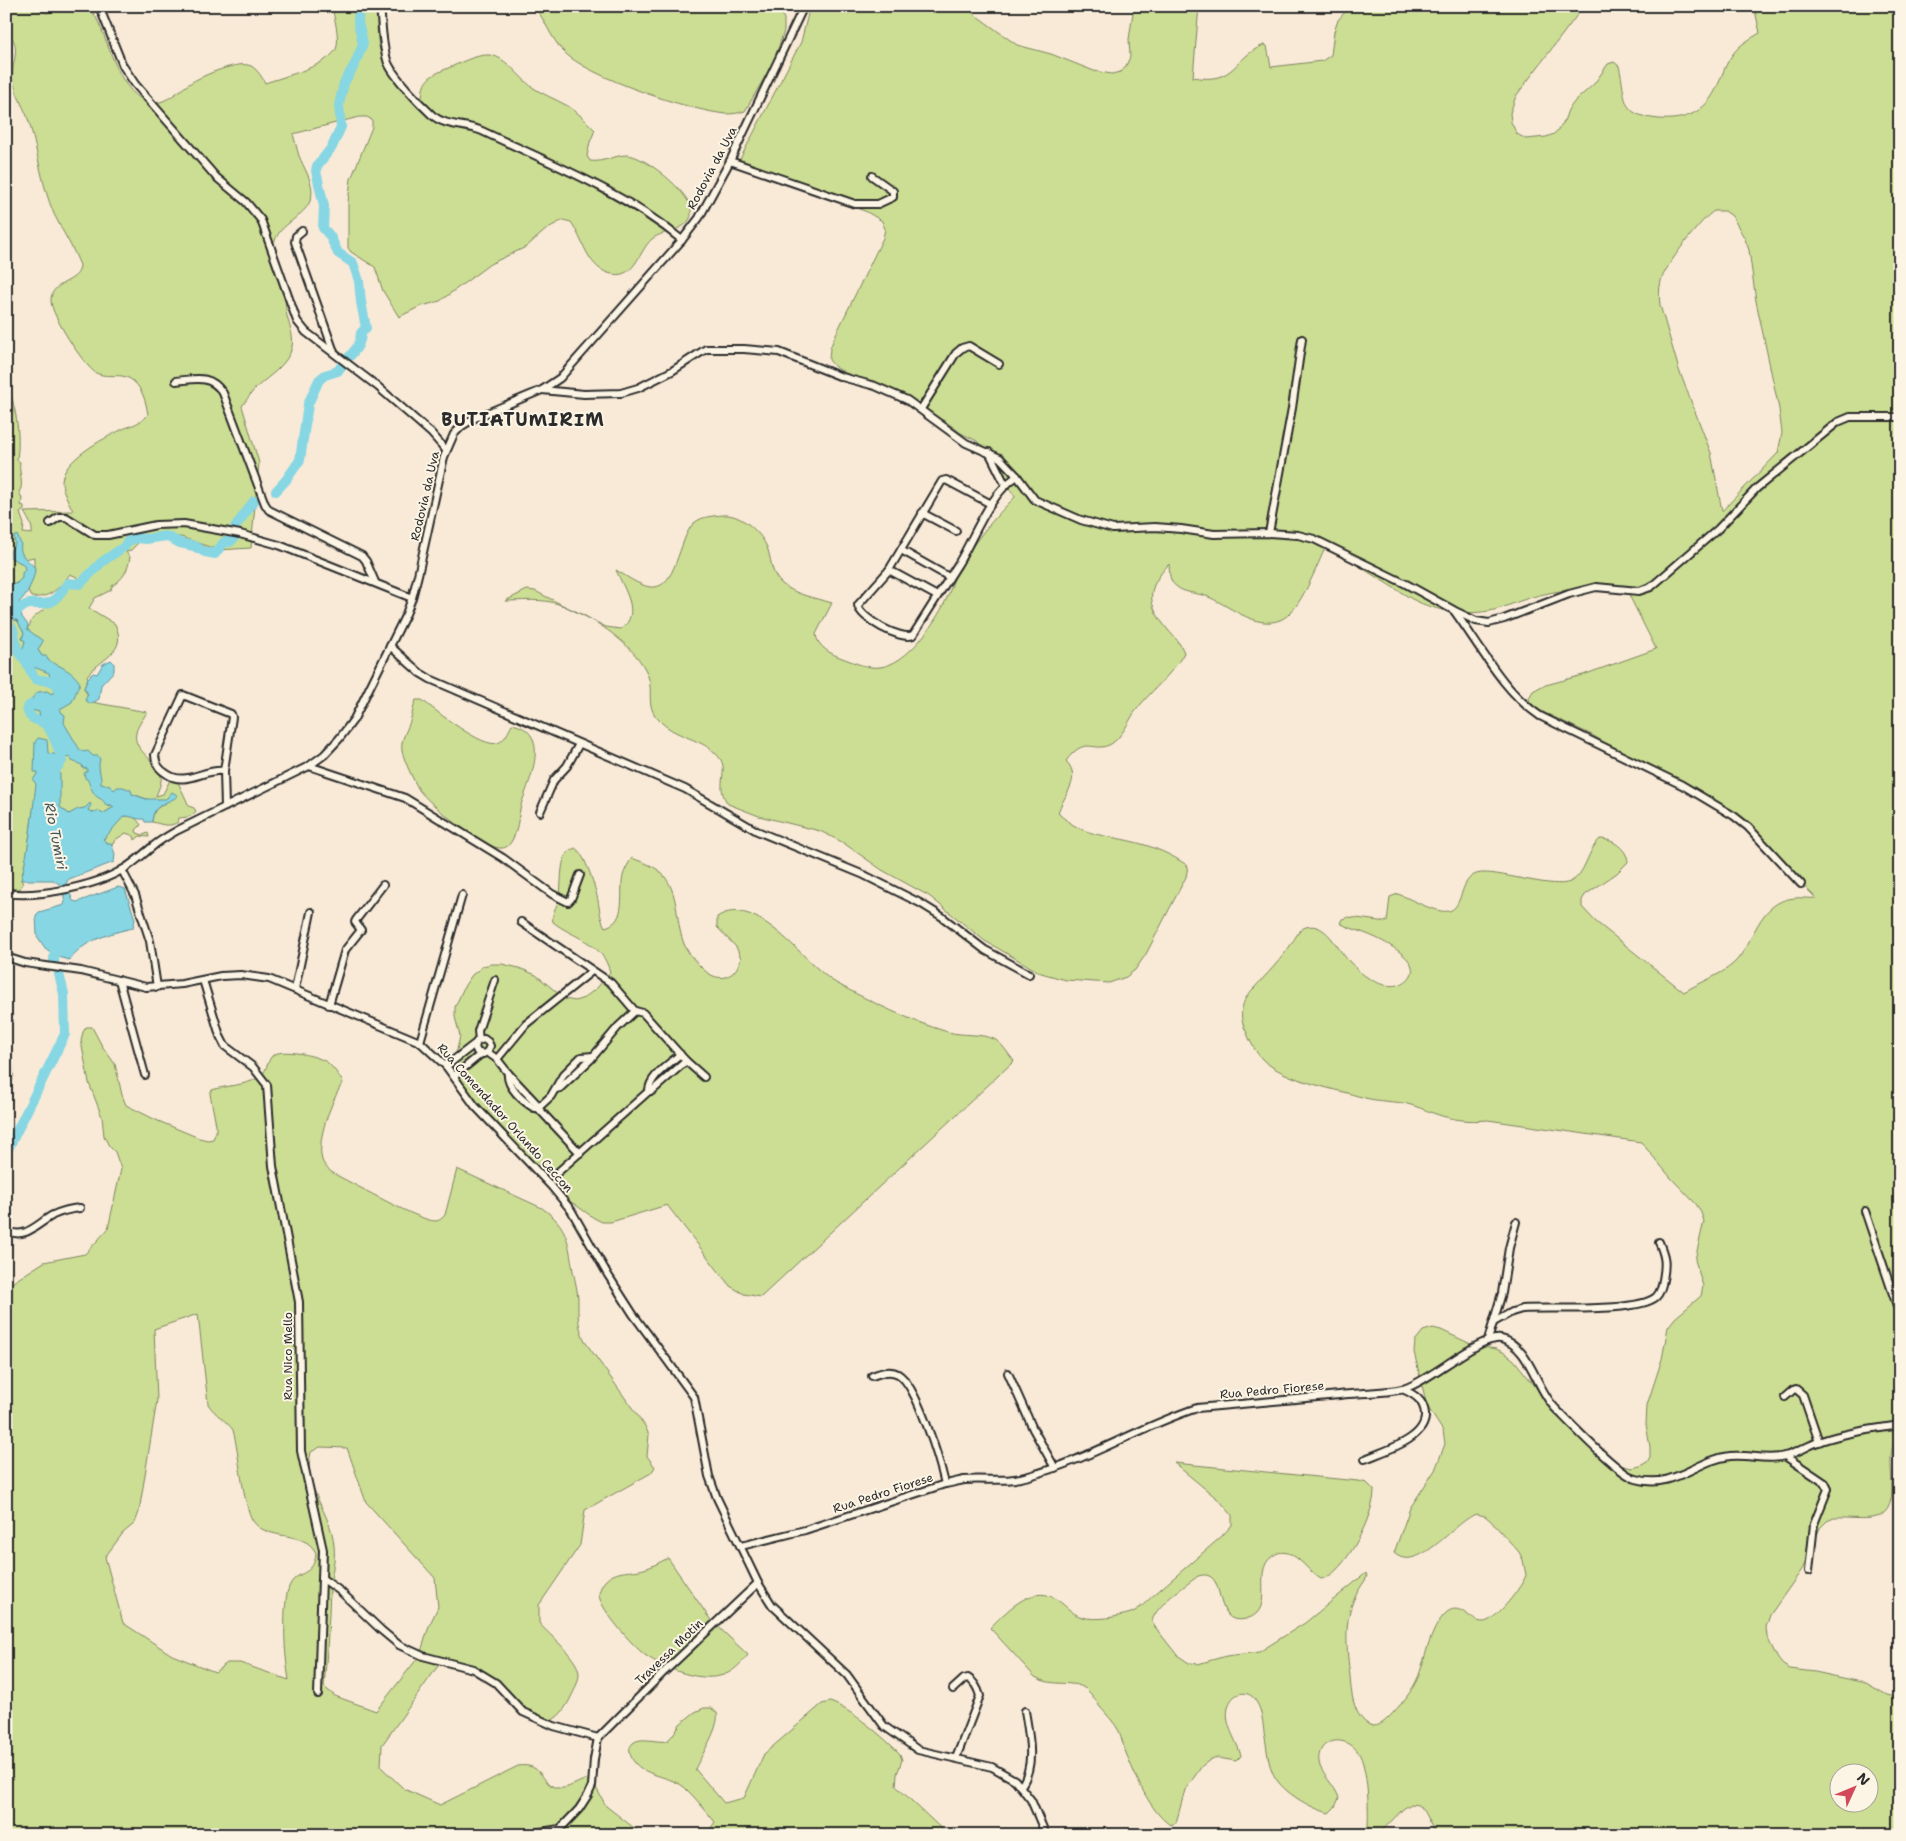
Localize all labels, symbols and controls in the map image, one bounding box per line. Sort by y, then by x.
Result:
street label: Rodovia da Uva [683,123,741,212]
district label: BUTIATUMIRIM [441,408,605,432]
street label: Rodovia da Uva [407,449,443,543]
water label: Rio Tumiri [41,801,72,872]
street label: Rua Comendador Orlando Ceccon [434,1040,576,1196]
street label: Rua Nico Mello [280,1312,296,1400]
street label: Rua Pedro Fiorese [1219,1377,1325,1403]
street label: Rua Pedro Fiorese [831,1469,935,1517]
street label: Travessa Motin [632,1616,706,1688]
north arrow [1828,1764,1878,1814]
text: N [1853,1769,1874,1789]

